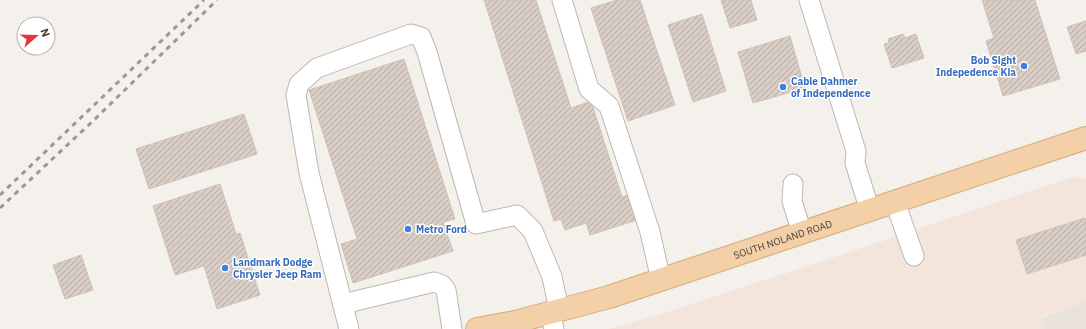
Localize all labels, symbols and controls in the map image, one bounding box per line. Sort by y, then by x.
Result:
north arrow [16,16,56,56]
text: N [37,26,53,39]
place label: Bob Sight Indepedence Kia [936,54,1016,79]
marker: Bob Sight Indepedence Kia [1019,61,1029,71]
place label: Cable Dahmer of Independence [791,75,871,100]
marker: Cable Dahmer of Independence [778,82,788,92]
street label: SOUTH NOLAND ROAD [732,217,834,262]
place label: Metro Ford [416,223,467,236]
marker: Metro Ford [403,224,413,234]
place label: Landmark Dodge Chrysler Jeep Ram [233,256,322,281]
marker: Landmark Dodge Chrysler Jeep Ram [220,263,230,273]

